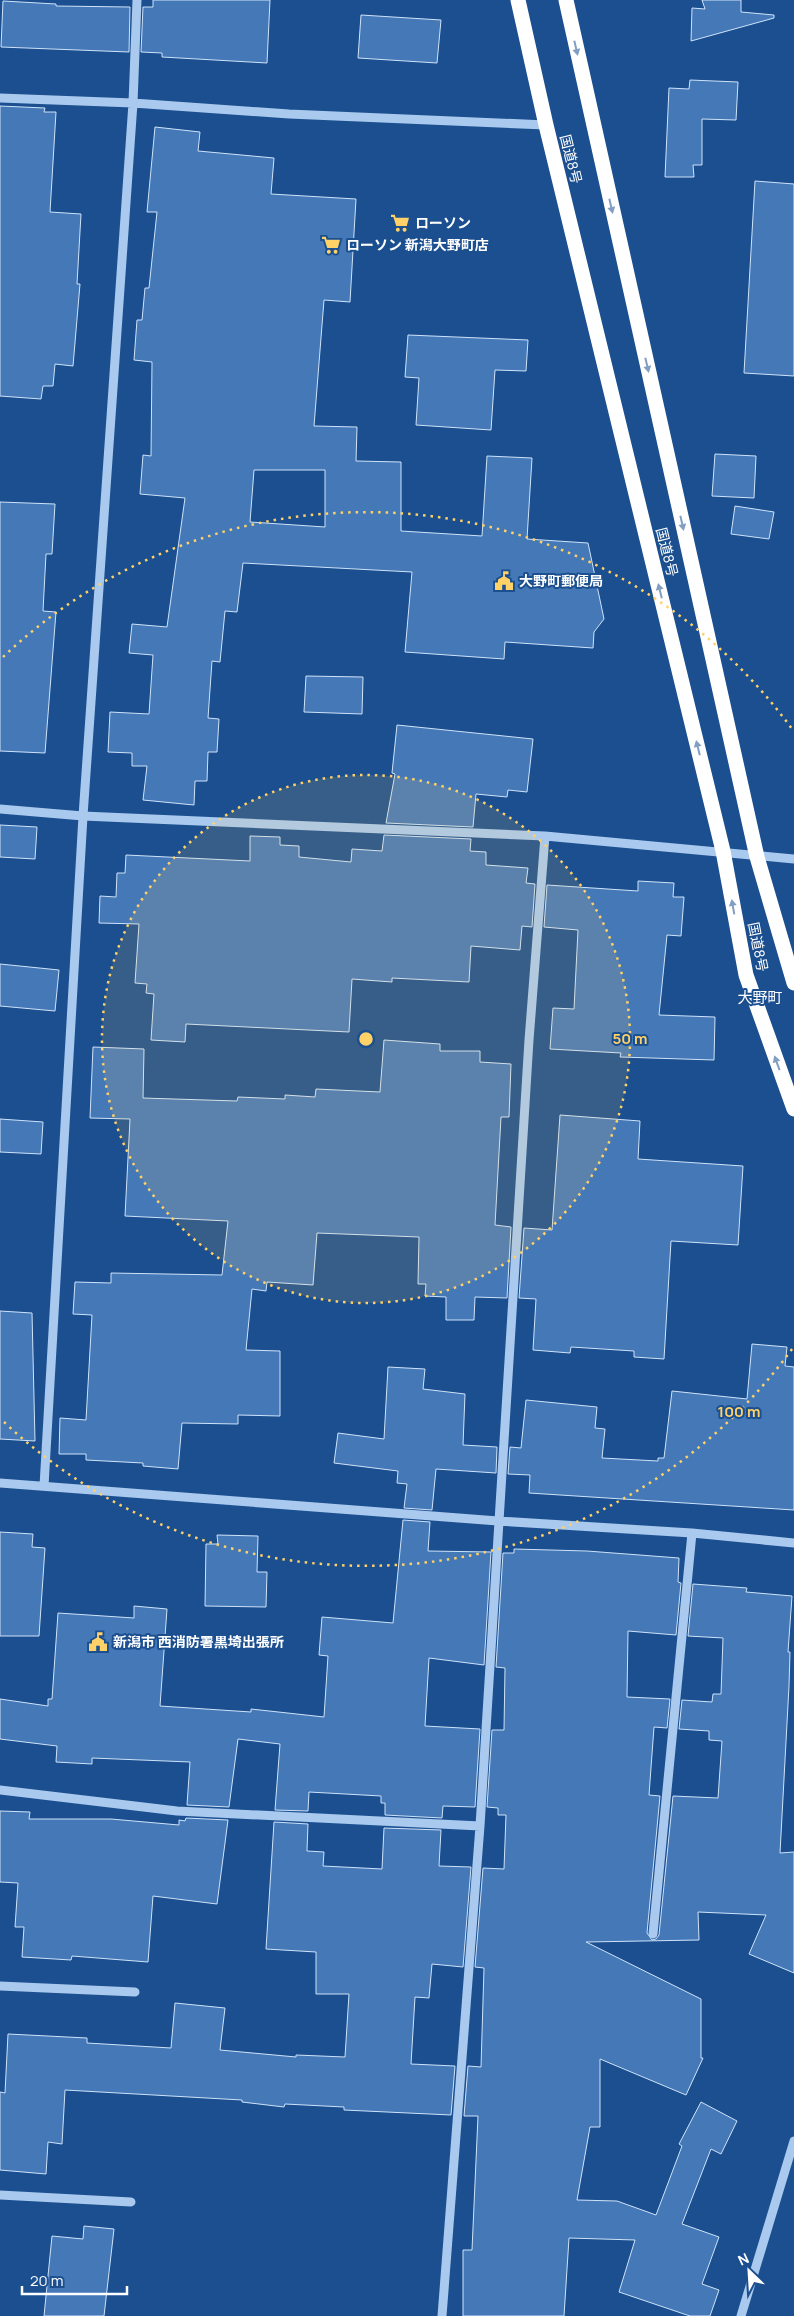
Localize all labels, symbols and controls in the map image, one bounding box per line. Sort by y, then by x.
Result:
one-way arrow [572,40,580,55]
street label: 国道8号 [556,132,587,186]
one-way arrow [608,199,616,215]
supermarket icon: ローソン [389,212,411,234]
place label: ローソン [415,213,471,232]
supermarket icon: ローソン 新潟大野町店 [320,234,342,256]
place label: ローソン 新潟大野町店 [346,235,489,254]
one-way arrow [643,357,651,372]
one-way arrow [678,516,686,531]
street label: 国道8号 [652,525,683,579]
public building icon: 大野町郵便局 [493,570,515,592]
place label: 大野町郵便局 [519,571,603,590]
one-way arrow [655,583,663,598]
one-way arrow [694,741,702,756]
one-way arrow [729,899,737,915]
street label: 国道8号 [744,920,773,973]
district label: 大野町 [737,987,783,1008]
text: 50 m [612,1028,648,1049]
centre of rings [357,1030,375,1048]
one-way arrow [773,1055,781,1070]
text: 100 m [718,1401,760,1422]
public building icon: 新潟市 西消防署黒埼出張所 [87,1631,109,1653]
place label: 新潟市 西消防署黒埼出張所 [113,1632,284,1651]
north arrow [724,2246,774,2296]
text: N [735,2248,752,2270]
scale bar [22,2264,128,2296]
text: 20 m [30,2270,63,2291]

